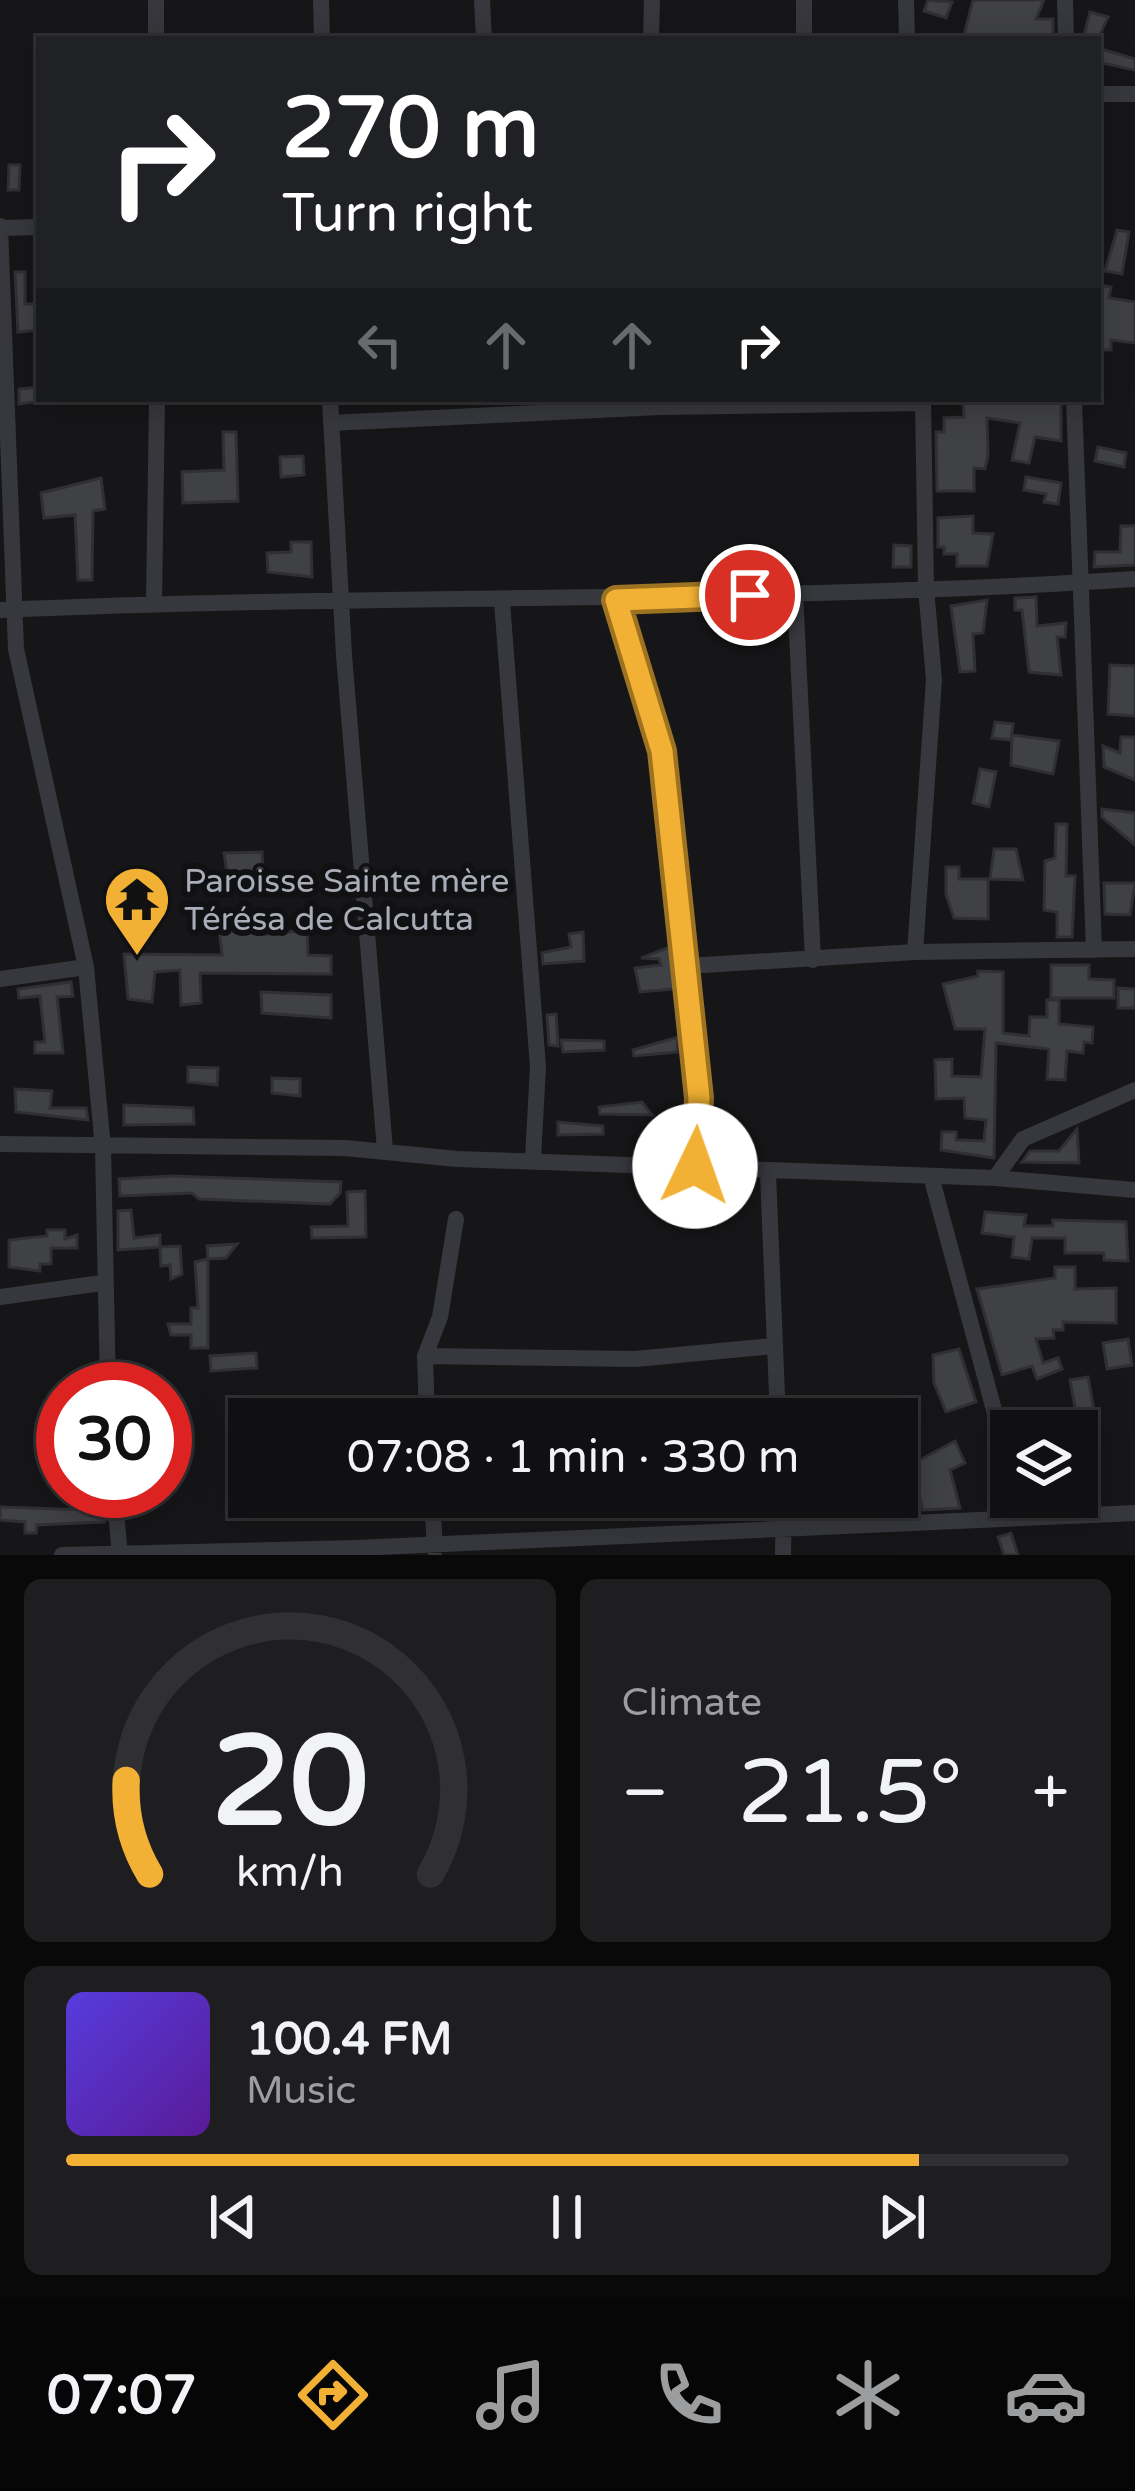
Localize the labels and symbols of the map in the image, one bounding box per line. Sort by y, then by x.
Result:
pin [699,544,801,646]
place label: Paroisse Sainte mère Térésa de Calcutta [184,862,509,939]
temple icon: Paroisse Sainte mère Térésa de Calcutta [102,864,172,958]
position arrow [632,1103,758,1229]
speed limit sign: 30 [36,1362,192,1518]

